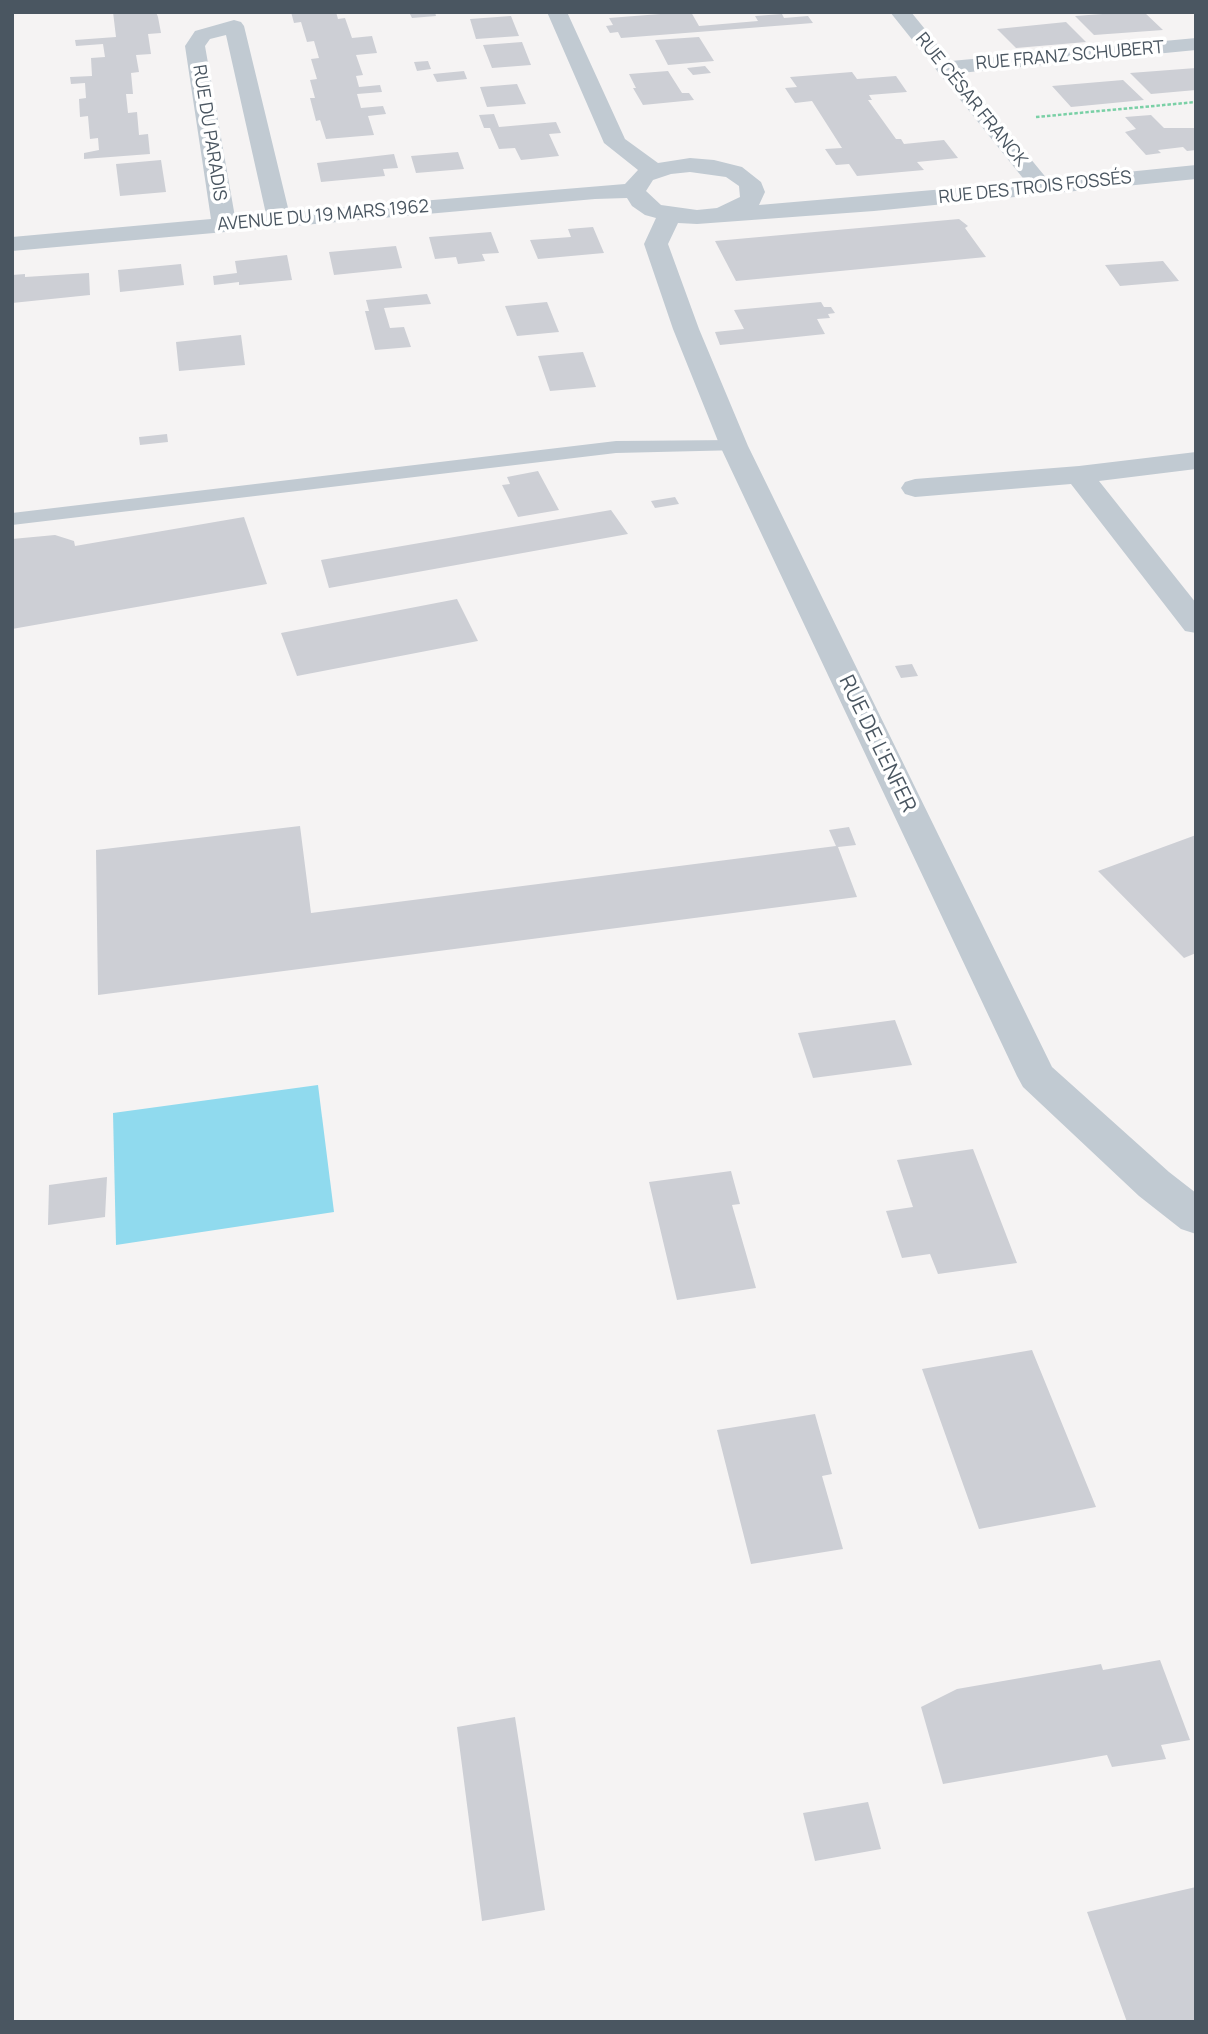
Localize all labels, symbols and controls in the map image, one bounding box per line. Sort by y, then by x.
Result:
street label: RUE CÉSAR FRANCK [910,29,1032,171]
street label: RUE FRANZ SCHUBERT [975,37,1165,75]
street label: RUE DU PARADIS [188,63,230,203]
street label: RUE DES TROIS FOSSÉS [937,167,1133,209]
street label: AVENUE DU 19 MARS 1962 [216,196,430,236]
street label: RUE DE L'ENFER [833,671,921,817]

